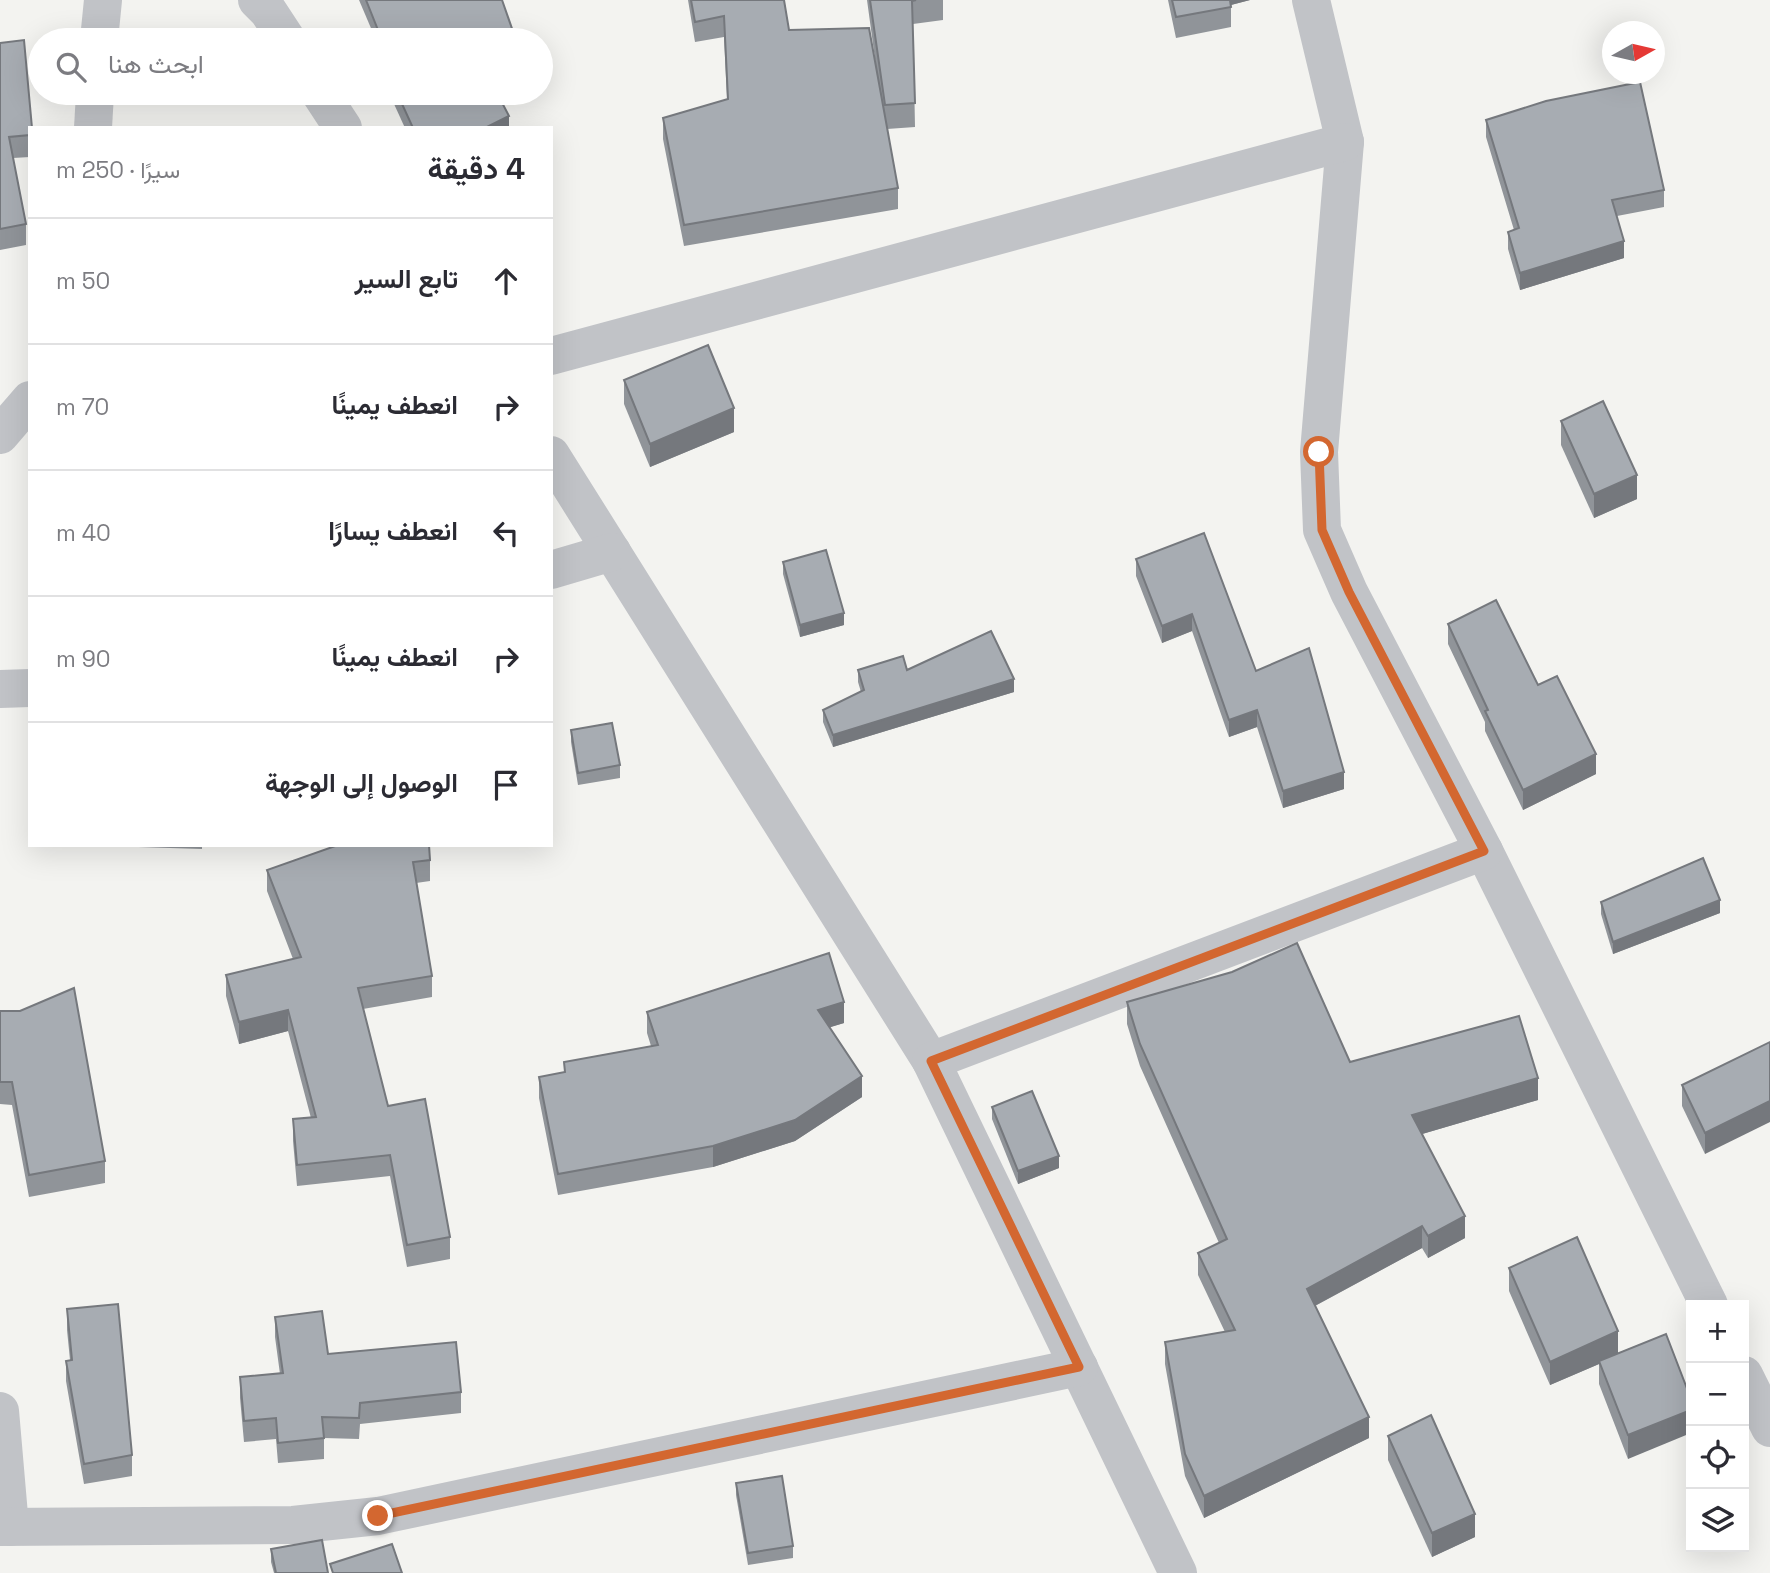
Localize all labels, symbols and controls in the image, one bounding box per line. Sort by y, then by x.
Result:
north arrow [1602,21,1665,84]
search box [28,28,553,105]
text: ابحث هنا [108,47,204,81]
icon: search [52,48,90,86]
text: 4 دقيقة [428,149,525,188]
text: سيرًا · 250 m [56,155,180,185]
text: تابع السير [354,262,458,296]
icon: ahead [487,262,525,300]
text: 50 m [56,266,110,296]
text: انعطف يمينًا [332,388,458,422]
icon: right [487,388,525,426]
text: 70 m [56,392,109,422]
route start [1303,436,1334,467]
text: انعطف يسارًا [328,514,458,548]
icon: left [487,514,525,552]
text: 40 m [56,518,111,548]
text: انعطف يمينًا [332,640,458,674]
icon: right [487,640,525,678]
text: 90 m [56,644,111,674]
text: الوصول إلى الوجهة [265,766,458,800]
icon: arrive [487,766,525,804]
map controls [1686,1300,1749,1552]
button: + [1686,1300,1749,1363]
button: − [1686,1363,1749,1426]
button: locate [1686,1426,1749,1489]
button: layers [1686,1489,1749,1552]
route end [362,1500,393,1531]

